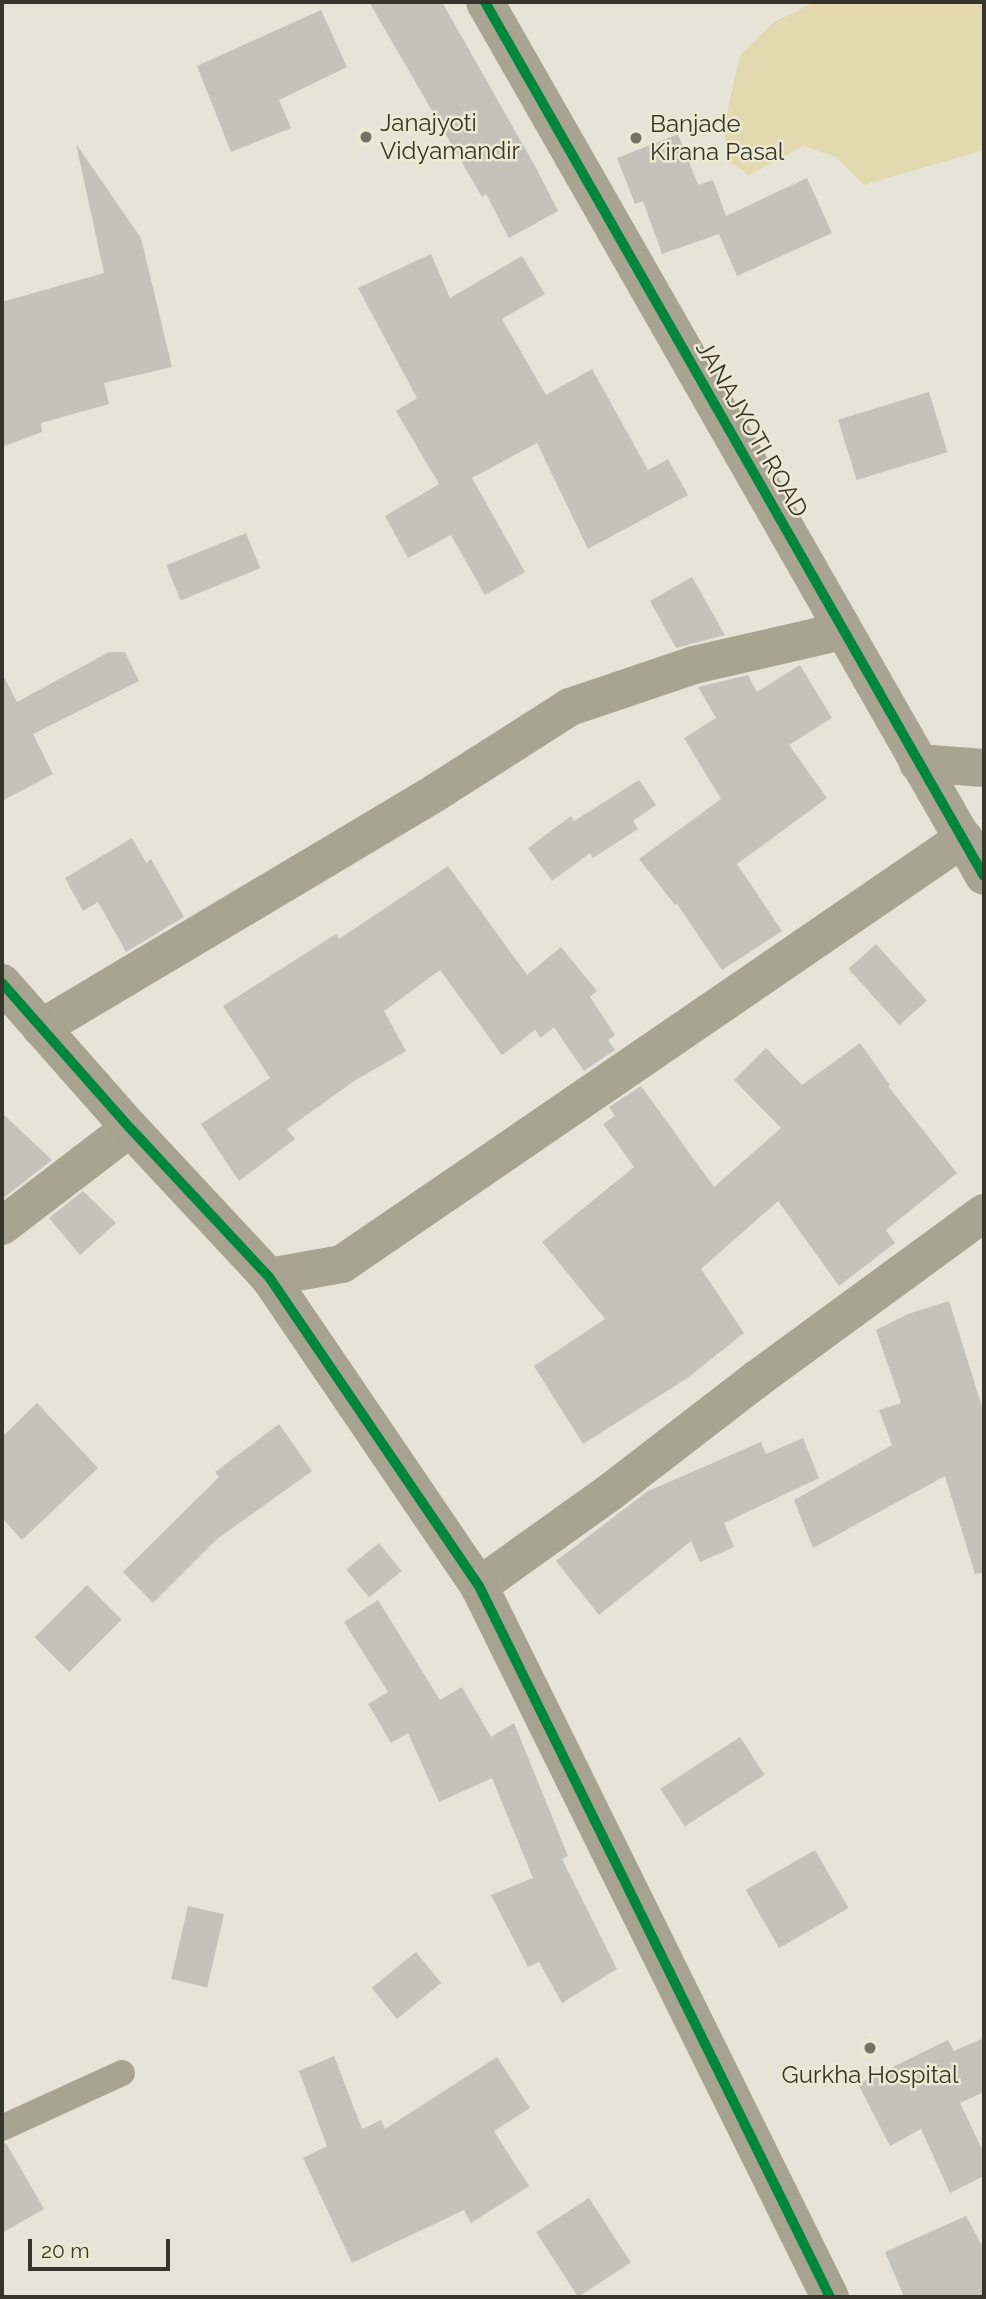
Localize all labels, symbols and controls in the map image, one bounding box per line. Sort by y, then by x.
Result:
place label: Janajyoti Vidyamandir [380,109,520,165]
place label: Banjade Kirana Pasal [650,110,784,166]
marker: Janajyoti Vidyamandir [358,129,374,145]
marker: Banjade Kirana Pasal [628,130,644,146]
street label: JANAJYOTI ROAD [690,336,814,522]
marker: Gurkha Hospital [860,2038,880,2058]
place label: Gurkha Hospital [782,2061,958,2089]
scale bar [32,2226,173,2270]
text: 20 m [41,2238,89,2263]

